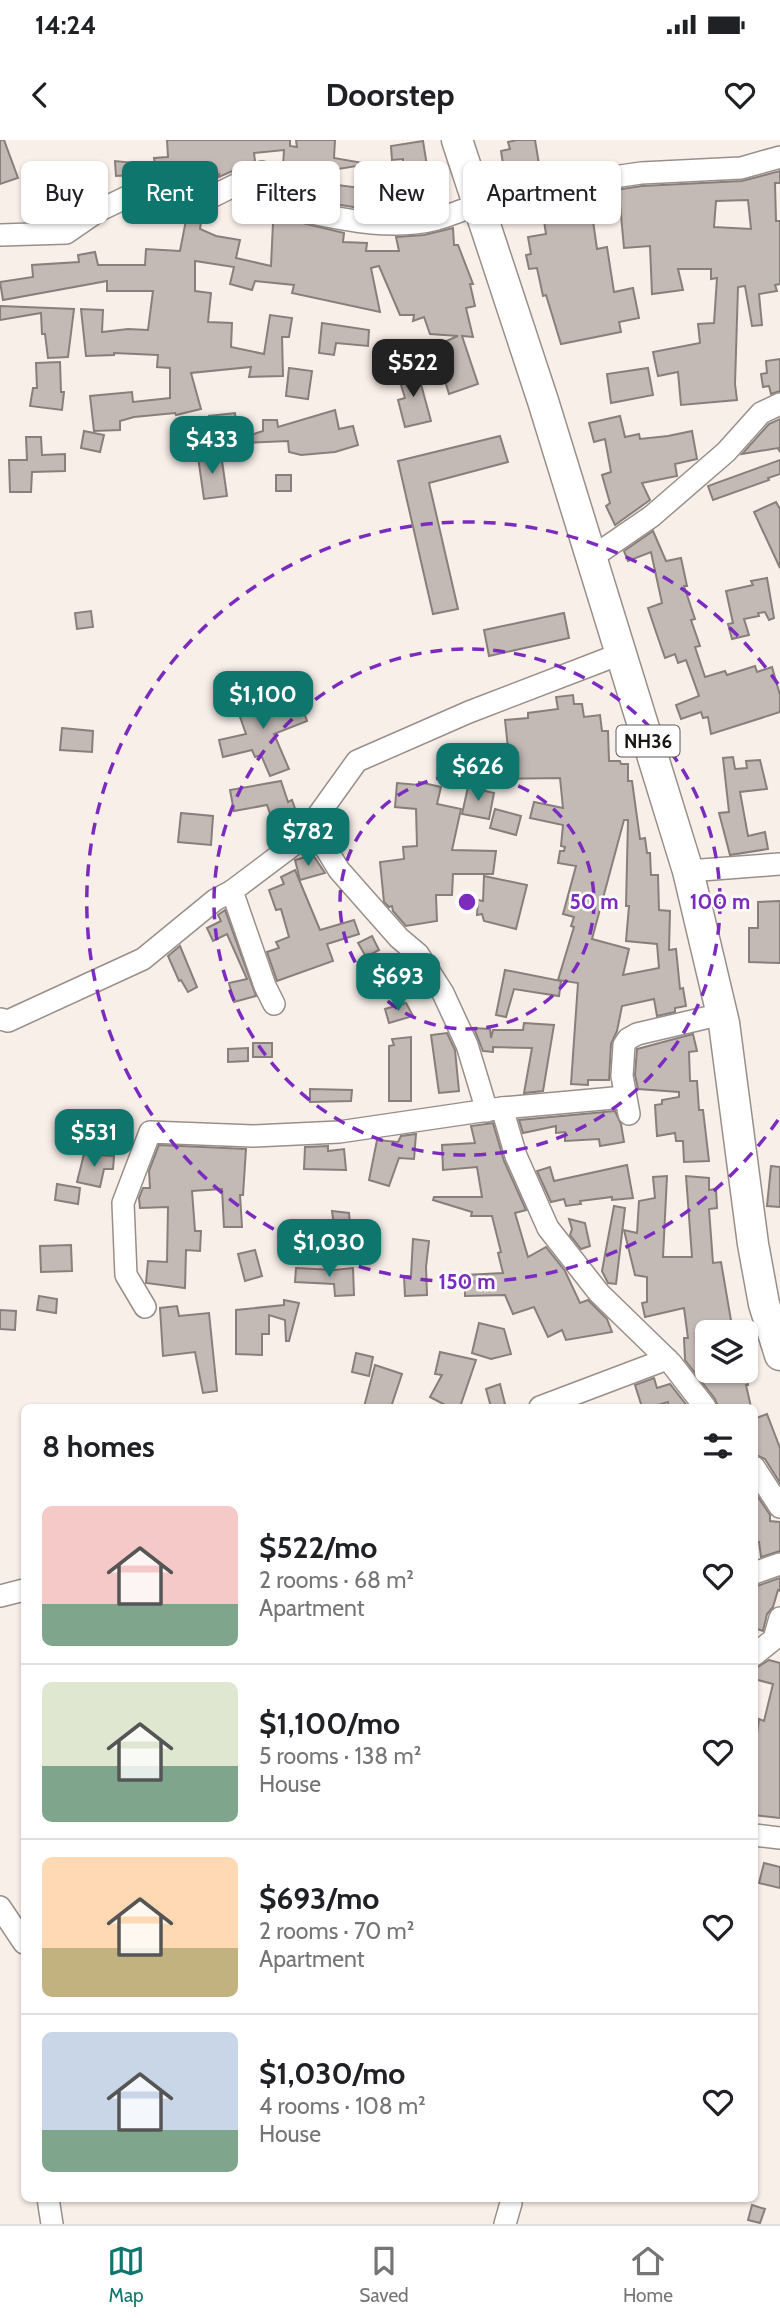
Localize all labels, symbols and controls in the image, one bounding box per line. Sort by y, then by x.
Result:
text: 14:24 [35,9,96,41]
text: Doorstep [325,75,455,114]
icon: back [21,76,59,114]
icon: heart [721,76,759,114]
chip: Buy [21,161,108,224]
chip: Rent [122,161,218,224]
chip: Filters [232,161,340,224]
chip: New [354,161,449,224]
chip: Apartment [463,161,621,224]
pin: $522 [372,340,454,399]
text: $522 [388,348,438,376]
pin: $433 [171,416,253,476]
text: $433 [186,425,238,453]
pin: $1,100 [206,672,320,731]
text: $1,100 [229,680,297,708]
road number: NH36 [616,726,680,756]
pin: $626 [437,744,519,803]
text: $626 [452,752,504,780]
pin: $782 [267,808,349,868]
text: $782 [282,817,334,845]
text: 50 m [569,889,619,914]
text: 100 m [690,889,750,914]
centre of rings [455,890,479,914]
pin: $693 [357,954,439,1013]
text: $693 [372,962,424,990]
pin: $531 [53,1110,135,1169]
text: $531 [71,1118,117,1146]
pin: $1,030 [272,1220,386,1279]
text: $1,030 [293,1228,365,1256]
text: 150 m [439,1269,495,1294]
map controls [695,1320,758,1383]
button: layers [695,1320,758,1383]
icon: filters [699,1427,737,1465]
text: 8 homes [42,1428,155,1465]
text: $522/mo [259,1529,377,1566]
icon: home [98,1534,182,1618]
icon: heart [699,1557,737,1595]
text: 2 rooms · 68 m² [259,1566,414,1594]
text: Apartment [259,1594,364,1622]
text: $1,100/mo [259,1705,400,1742]
icon: home [98,1710,182,1794]
icon: heart [699,1733,737,1771]
text: 5 rooms · 138 m² [259,1742,421,1770]
text: House [259,1770,321,1798]
text: $693/mo [259,1880,379,1917]
icon: home [98,1885,182,1969]
icon: heart [699,1908,737,1946]
text: 2 rooms · 70 m² [259,1917,414,1945]
text: Apartment [259,1945,364,1973]
text: $1,030/mo [259,2055,405,2092]
icon: home [98,2060,182,2144]
icon: heart [699,2083,737,2121]
text: 4 rooms · 108 m² [259,2092,426,2120]
text: House [259,2120,321,2148]
tab: Map [107,2242,145,2307]
tab: Saved [359,2242,409,2307]
tab: Home [623,2242,673,2307]

